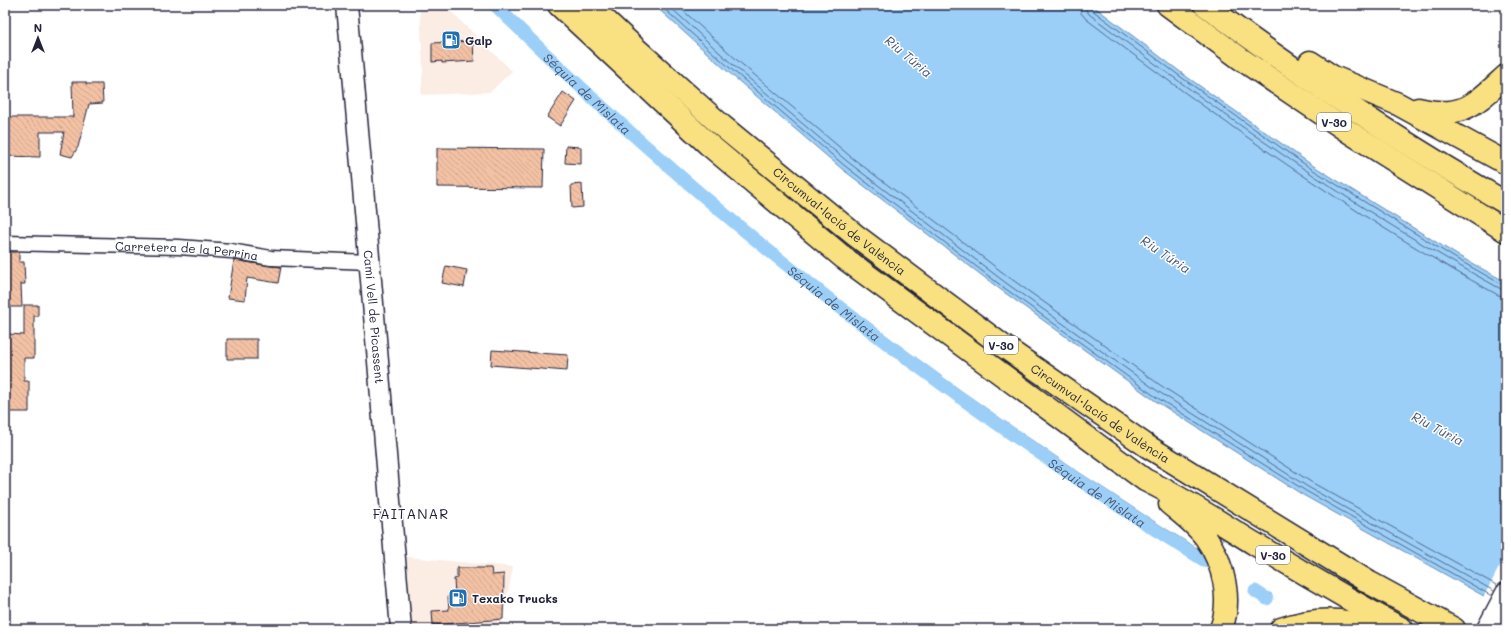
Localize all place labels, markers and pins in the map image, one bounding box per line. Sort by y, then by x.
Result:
fuel station icon: Galp [440,29,462,51]
place label: Galp [465,32,493,48]
fuel station icon: Texako Trucks [447,587,469,609]
place label: Texako Trucks [472,590,558,606]

